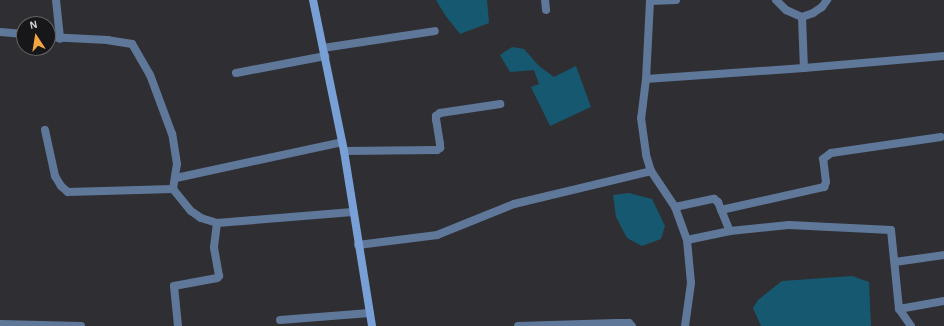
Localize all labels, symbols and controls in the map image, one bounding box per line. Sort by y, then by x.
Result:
north arrow [16,16,56,56]
text: N [29,19,38,31]

